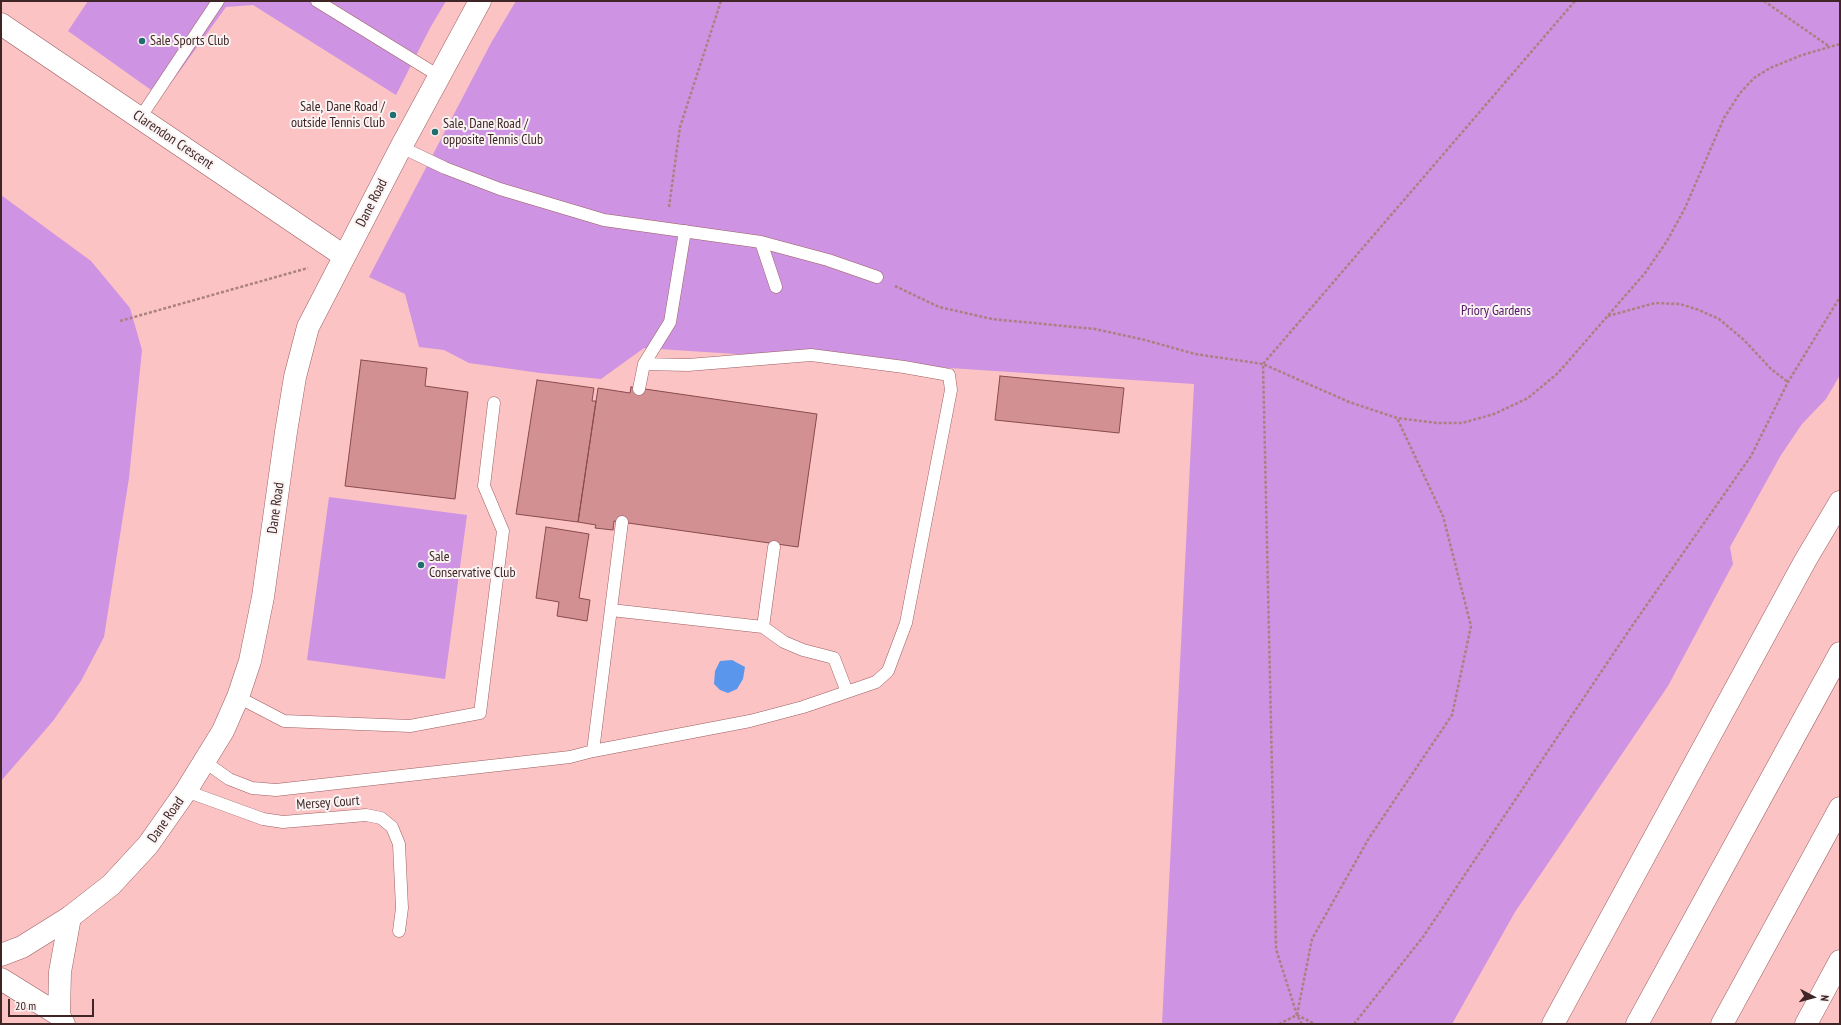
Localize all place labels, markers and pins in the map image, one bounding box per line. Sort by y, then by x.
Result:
place label: Sale Sports Club [150,33,229,49]
marker: Sale Sports Club [137,36,147,46]
place label: Sale, Dane Road / outside Tennis Club [291,99,385,132]
marker: Sale, Dane Road / outside Tennis Club [388,110,398,120]
place label: Sale, Dane Road / opposite Tennis Club [443,116,543,148]
marker: Sale, Dane Road / opposite Tennis Club [430,127,440,137]
place label: Sale Conservative Club [429,549,515,582]
marker: Sale Conservative Club [416,560,426,570]

